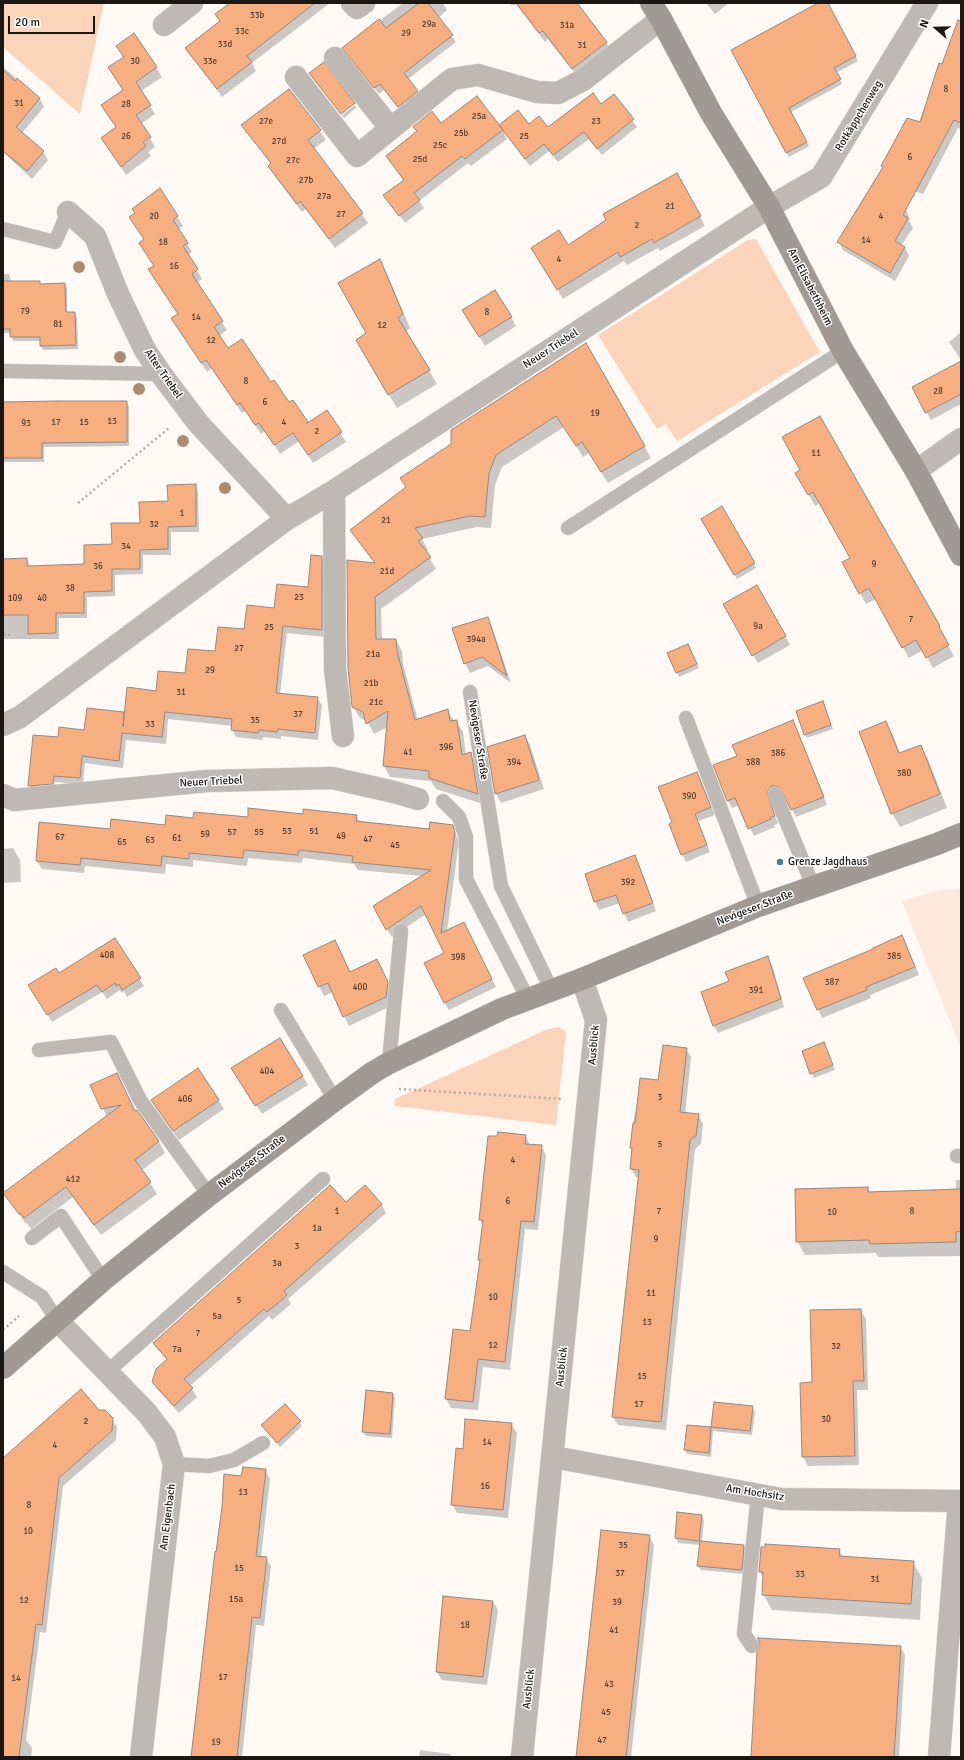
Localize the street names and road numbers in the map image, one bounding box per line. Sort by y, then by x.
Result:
street label: Rotkäppchenweg [833,78,885,154]
street label: Am Elisabethheim [785,246,835,328]
street label: Neuer Triebel [521,326,581,372]
street label: Alter Triebel [141,347,185,401]
street label: Nevigeser Straße [465,699,491,781]
street label: Neuer Triebel [179,774,243,790]
street label: Nevigeser Straße [715,887,795,929]
street label: Ausblick [586,1024,602,1066]
street label: Nevigeser Straße [216,1132,288,1192]
street label: Ausblick [553,1346,571,1388]
street label: Am Hochsitz [725,1482,785,1504]
street label: Am Eigenbach [157,1483,179,1551]
street label: Ausblick [520,1668,538,1710]

